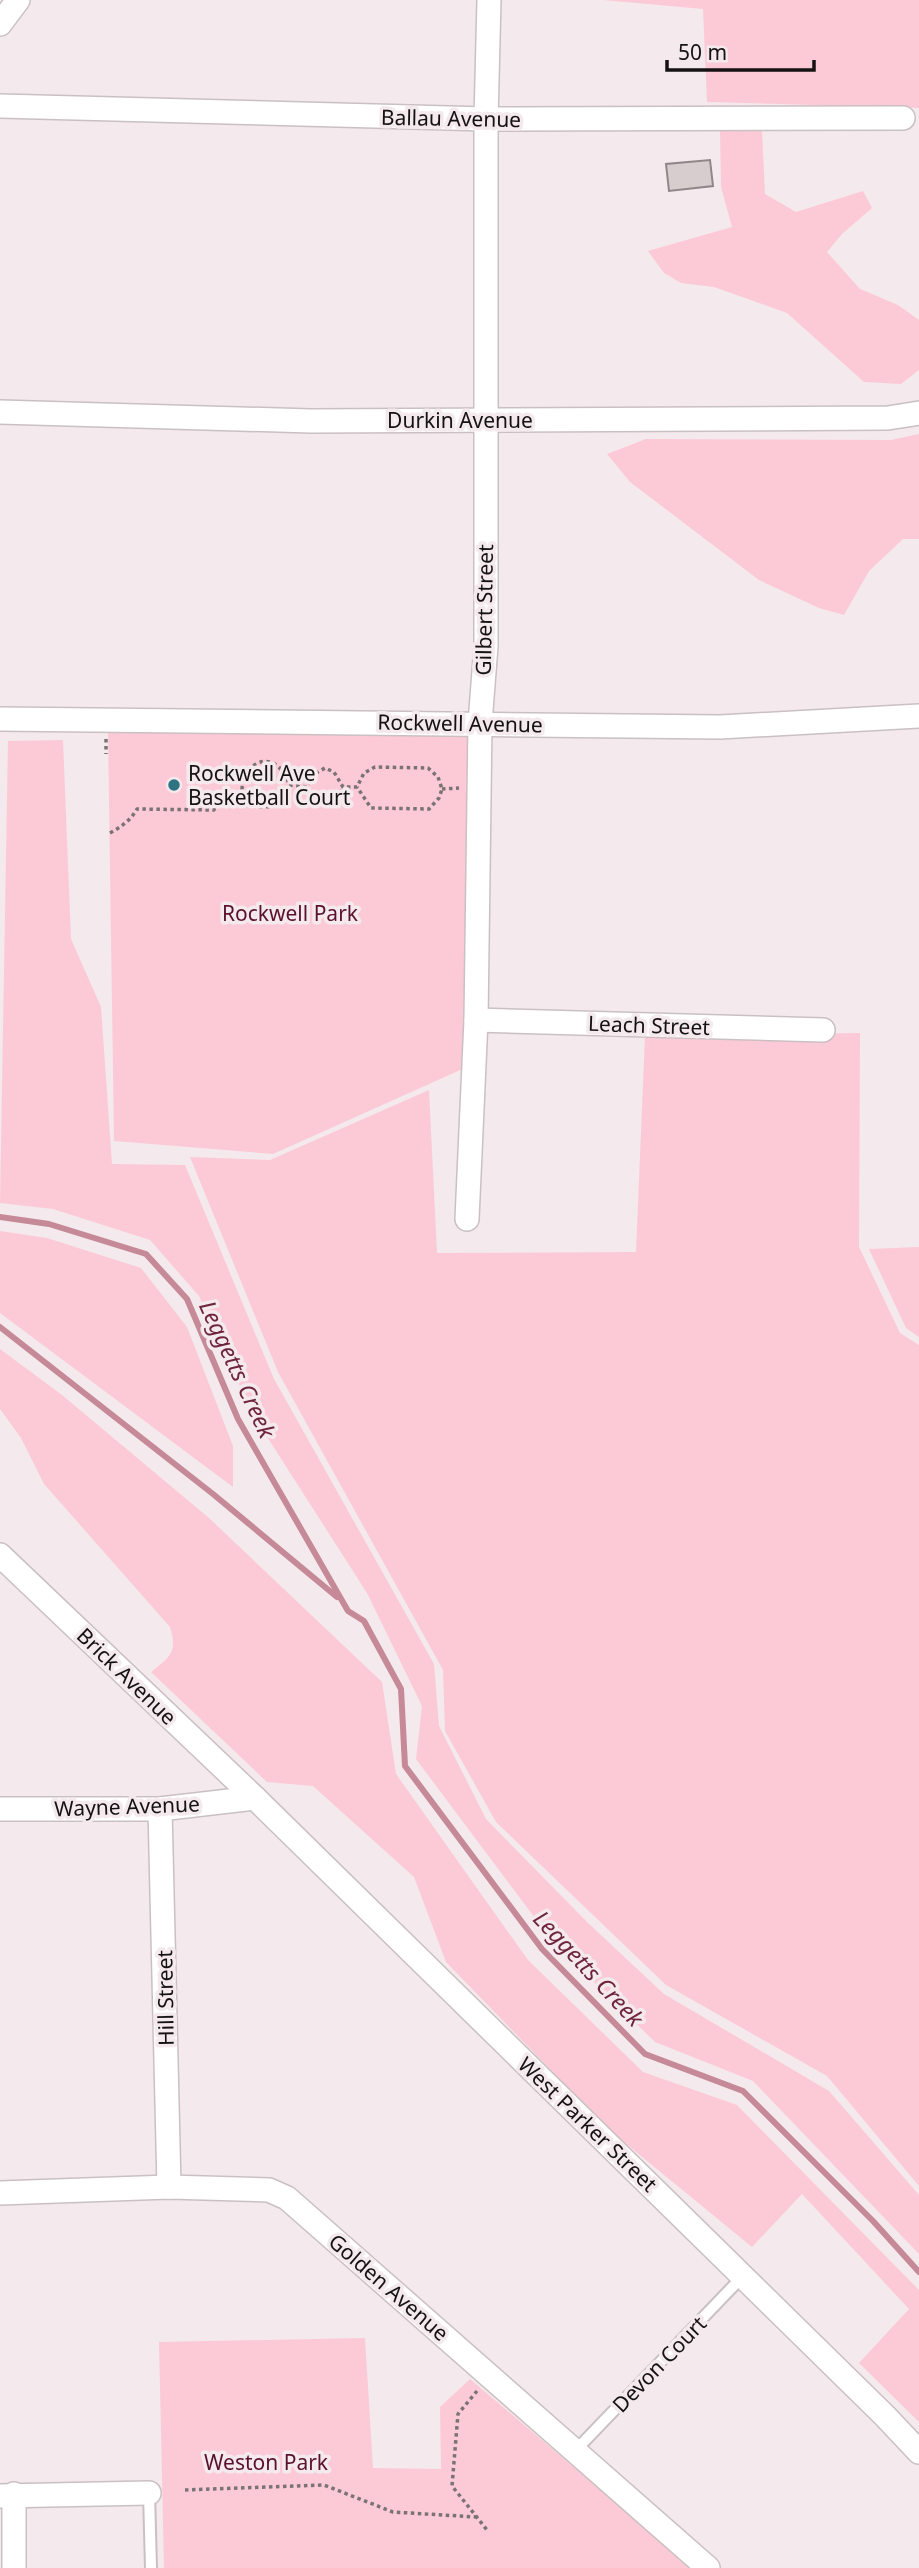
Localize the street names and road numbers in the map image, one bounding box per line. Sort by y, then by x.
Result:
street label: Ballau Avenue [381,103,521,133]
street label: Durkin Avenue [387,406,533,434]
street label: Gilbert Street [469,544,499,676]
street label: Rockwell Avenue [377,708,543,738]
street label: Leach Street [588,1009,711,1041]
street label: Brick Avenue [71,1621,183,1731]
street label: Wayne Avenue [54,1789,200,1823]
street label: Hill Street [150,1949,180,2046]
street label: West Parker Street [512,2050,664,2198]
street label: Golden Avenue [323,2227,455,2347]
street label: Devon Court [606,2309,712,2418]

